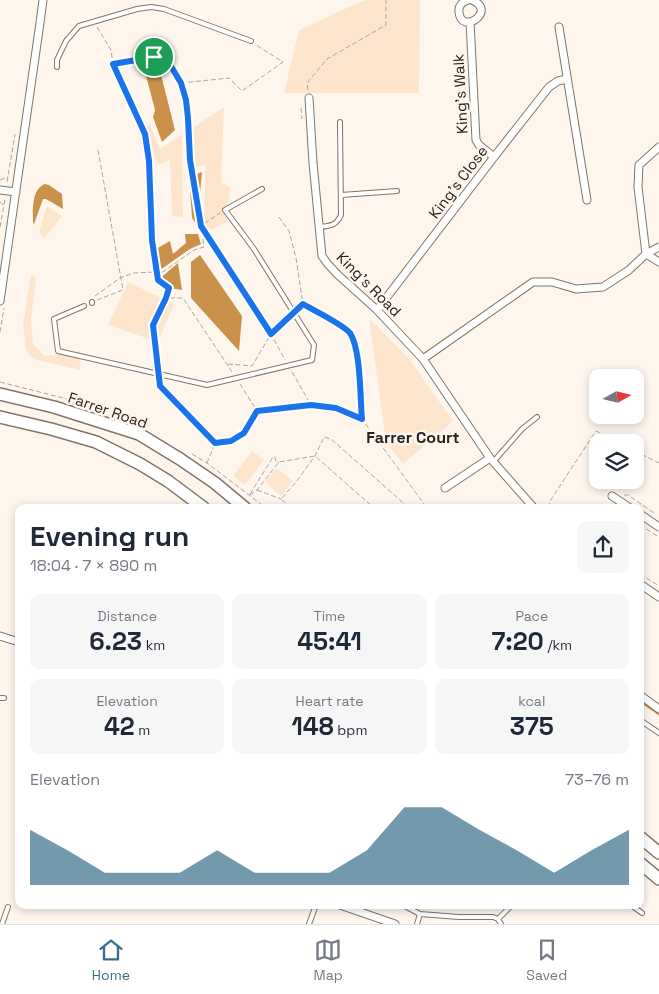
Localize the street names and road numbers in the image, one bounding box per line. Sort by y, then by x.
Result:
street label: King's Walk [448,53,472,135]
street label: King's Close [424,142,492,222]
street label: King's Road [333,248,405,320]
street label: Farrer Road [66,388,150,432]

